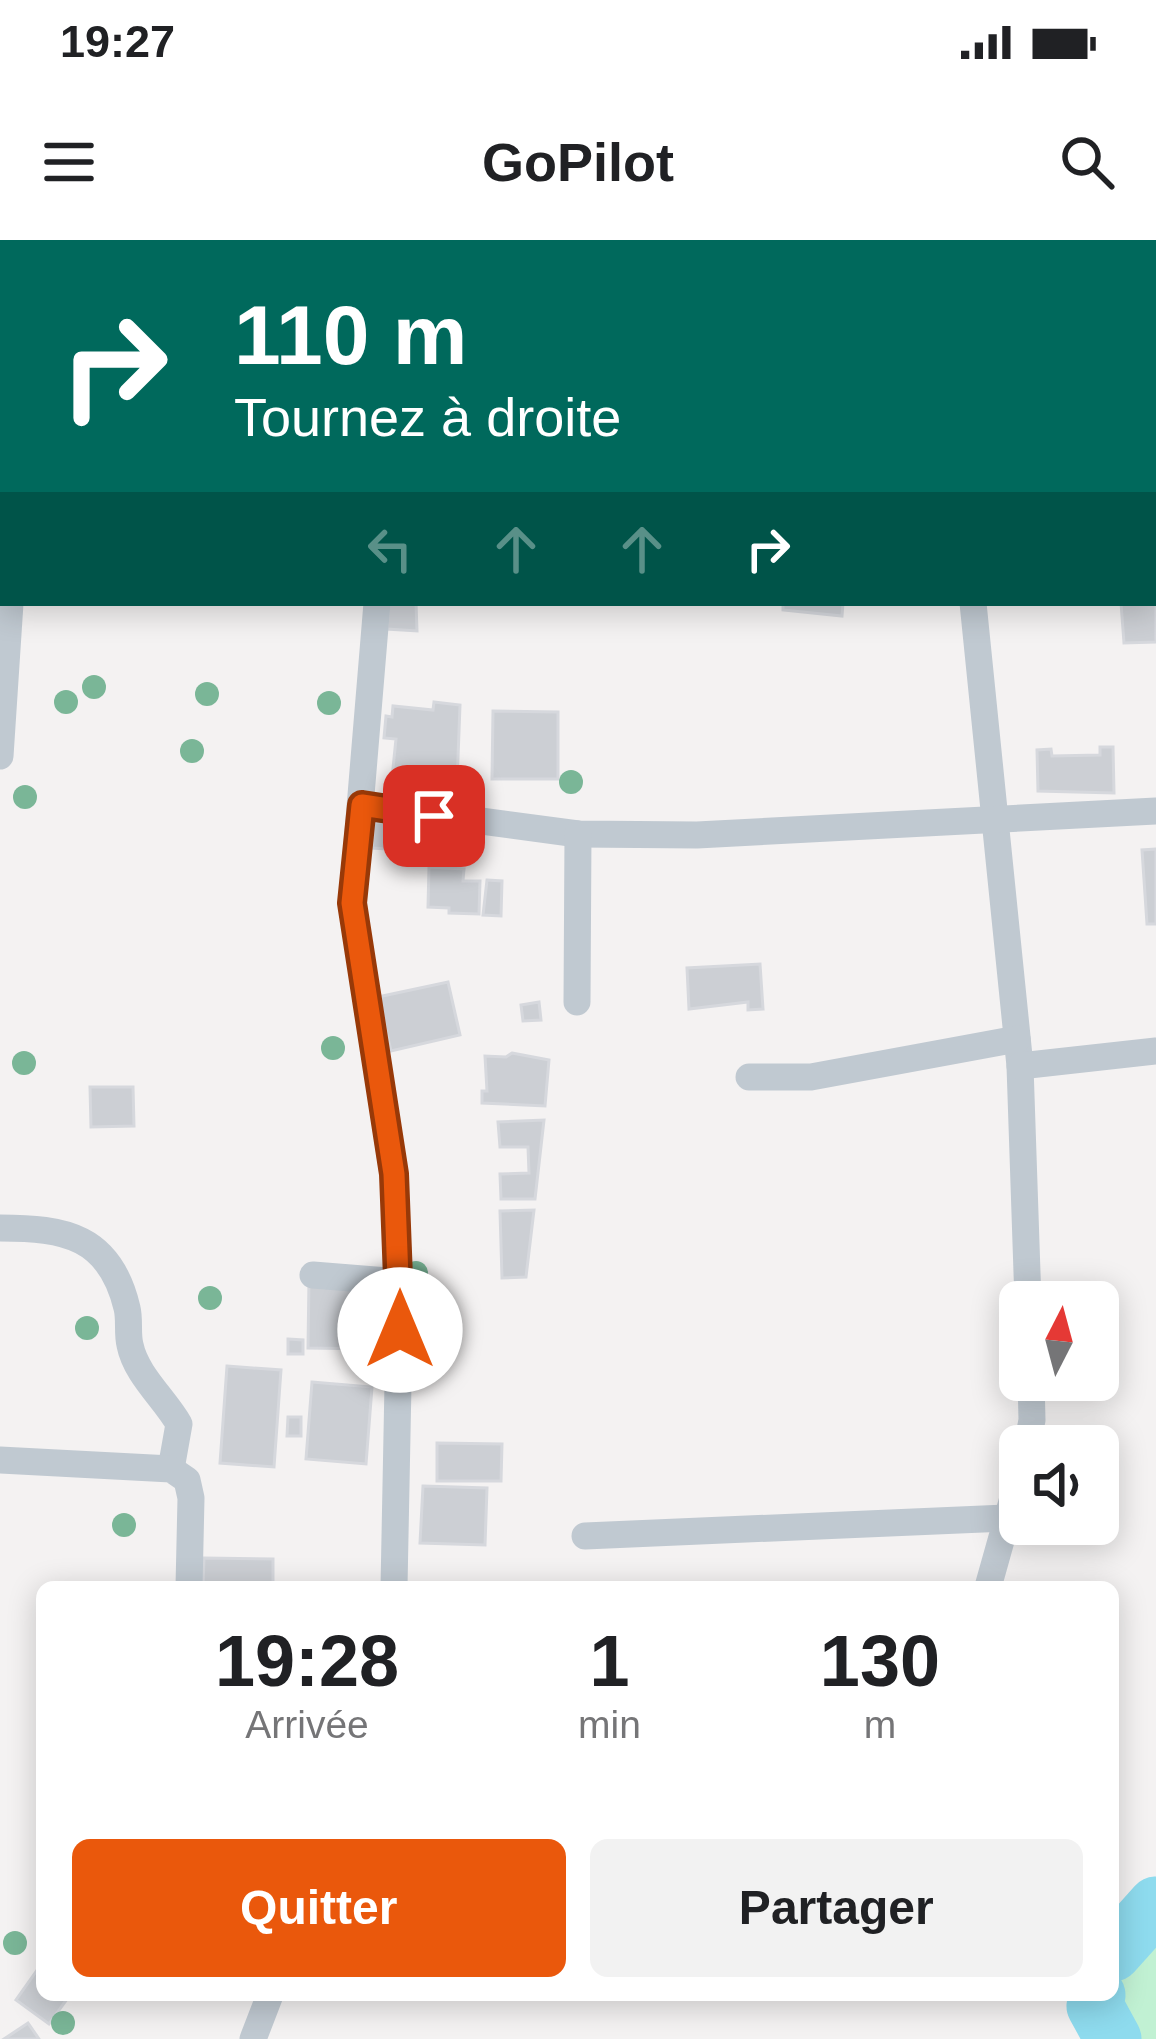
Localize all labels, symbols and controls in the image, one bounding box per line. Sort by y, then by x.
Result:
text: 19:27 [60,16,175,67]
icon: menu [36,129,102,195]
icon: search [1054,129,1120,195]
text: GoPilot [482,132,674,192]
icon: right [36,288,192,444]
text: 110 m [234,288,468,382]
text: Tournez à droite [234,387,621,447]
icon: left [357,516,423,582]
icon: ahead [483,516,549,582]
icon: ahead [609,516,675,582]
icon: right [735,516,801,582]
pin [383,765,485,867]
icon: arrive [401,783,467,849]
position arrow [337,1267,463,1393]
north arrow [999,1281,1119,1401]
map controls [999,1281,1119,1545]
button: sound [999,1425,1119,1545]
text: 19:28 [215,1621,399,1701]
text: 1 [589,1621,630,1701]
text: 130 [820,1621,940,1701]
text: Arrivée [245,1703,369,1746]
text: min [578,1703,641,1746]
text: m [864,1703,896,1746]
button: Quitter [72,1839,566,1977]
button: Partager [590,1839,1083,1977]

